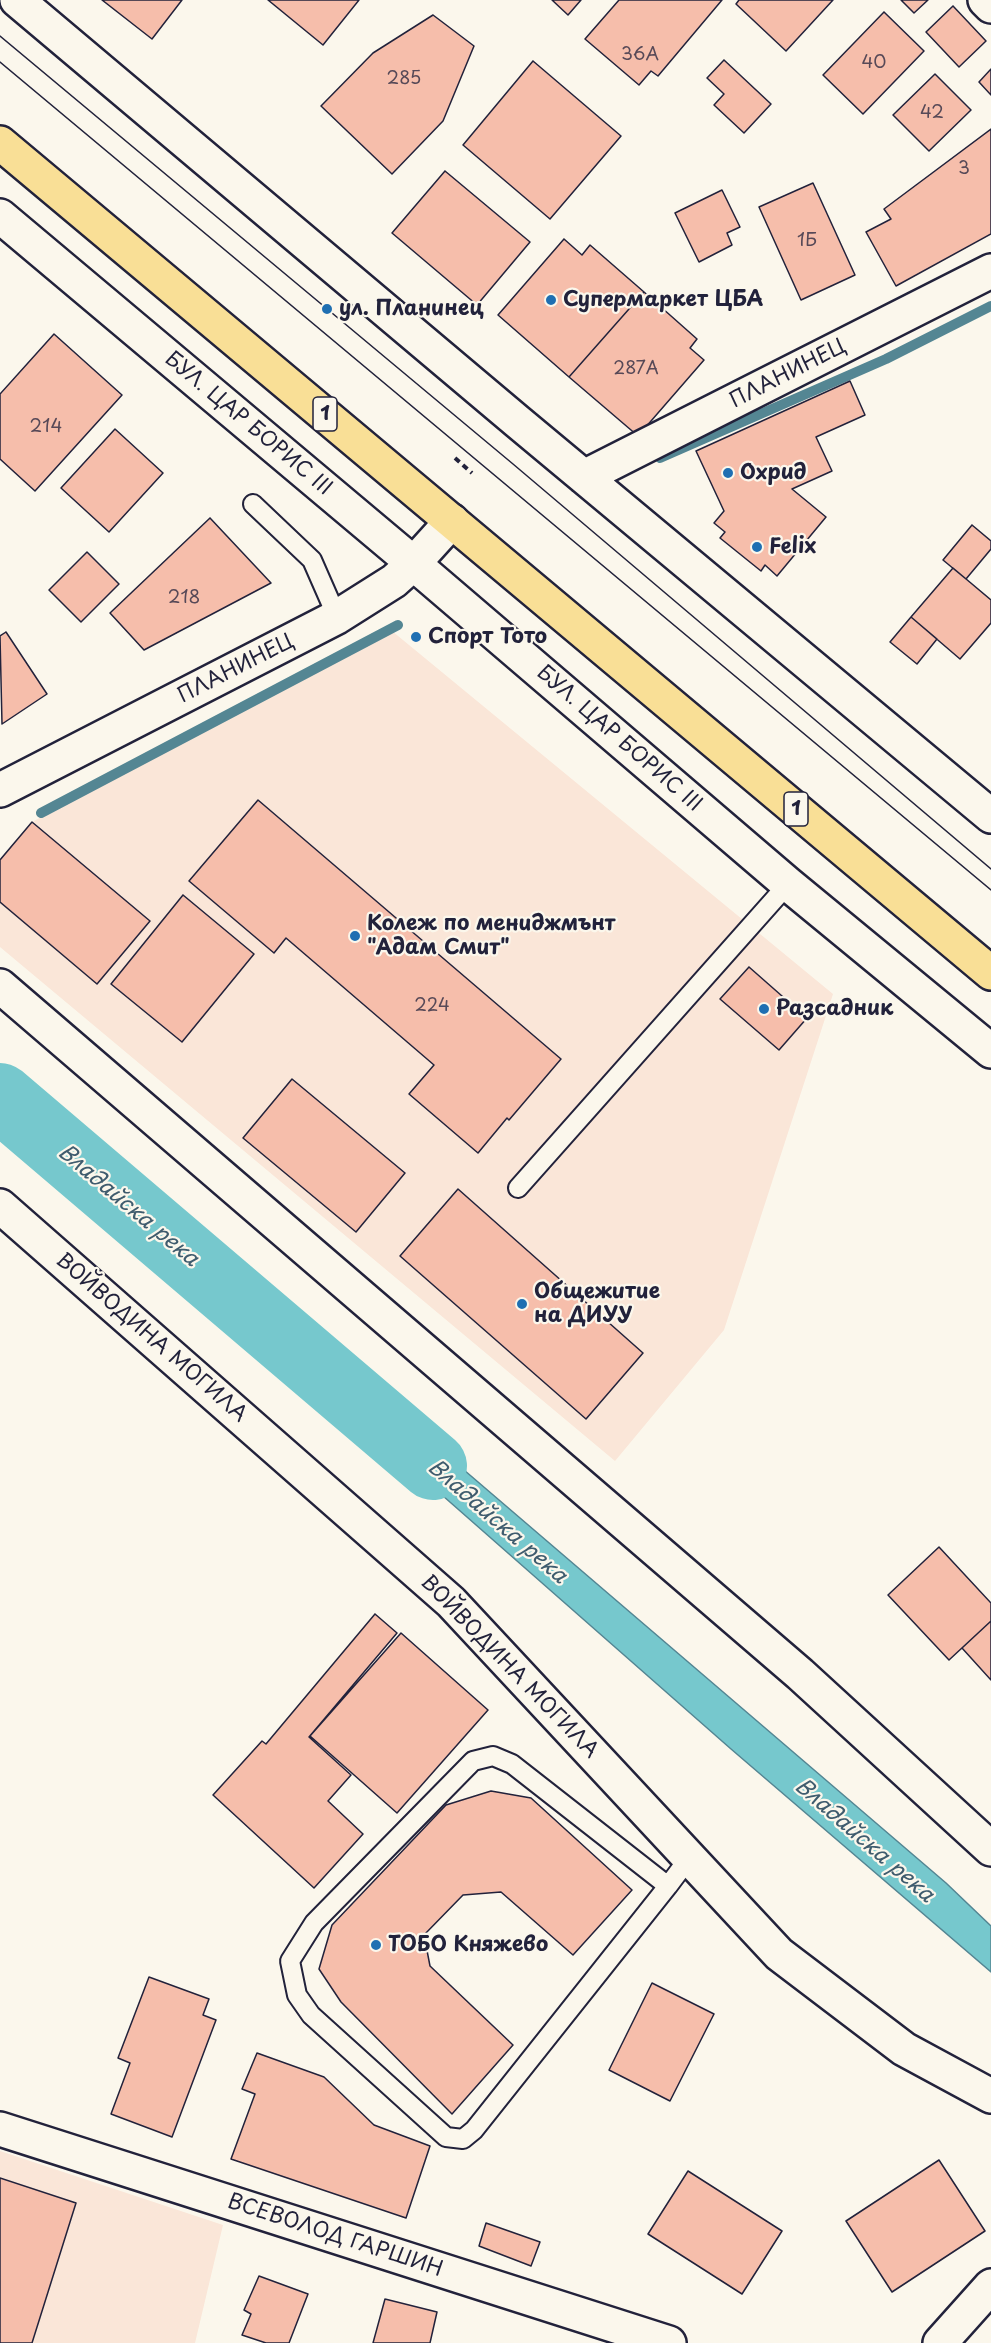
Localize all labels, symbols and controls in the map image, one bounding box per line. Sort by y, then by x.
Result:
house number: 36A [621,44,659,66]
house number: 40 [861,52,887,74]
house number: 285 [387,68,421,90]
house number: 42 [920,102,944,124]
house number: 3 [958,158,970,180]
house number: 1Б [797,230,817,252]
place label: Супермаркет ЦБА [563,287,763,313]
marker: Супермаркет ЦБА [544,293,558,307]
place label: ул. Планинец [339,296,484,322]
marker: ул. Планинец [320,302,334,316]
street label: ПЛАНИНЕЦ [726,334,850,414]
street label: БУЛ. ЦАР БОРИС III [160,347,336,501]
house number: 287A [613,358,659,380]
road number: 1 [313,397,337,431]
house number: 214 [30,416,62,438]
place label: Охрид [740,460,806,486]
marker: Охрид [721,466,735,480]
place label: Felix [769,534,816,560]
marker: Felix [750,540,764,554]
house number: 218 [168,587,200,609]
place label: Спорт Тото [428,624,547,650]
street label: ПЛАНИНЕЦ [174,629,298,709]
marker: Спорт Тото [409,630,423,644]
street label: БУЛ. ЦАР БОРИС III [532,661,706,817]
road number: 1 [784,792,808,826]
place label: Колеж по мениджмънт "Адам Смит" [367,911,615,961]
marker: Колеж по мениджмънт "Адам Смит" [348,929,362,943]
house number: 224 [414,995,450,1017]
place label: Разсадник [776,996,893,1022]
marker: Разсадник [757,1002,771,1016]
water label: Владайска река [52,1140,204,1272]
street label: ВОЙВОДИНА МОГИЛА [50,1248,252,1428]
place label: Общежитие на ДИУУ [534,1279,660,1329]
marker: Общежитие на ДИУУ [515,1297,529,1311]
water label: Владайска река [422,1454,572,1590]
street label: ВОЙВОДИНА МОГИЛА [415,1570,603,1764]
water label: Владайска река [789,1773,939,1909]
place label: ТОБО Княжево [388,1932,548,1958]
marker: ТОБО Княжево [369,1938,383,1952]
street label: ВСЕВОЛОД ГАРШИН [224,2189,446,2283]

